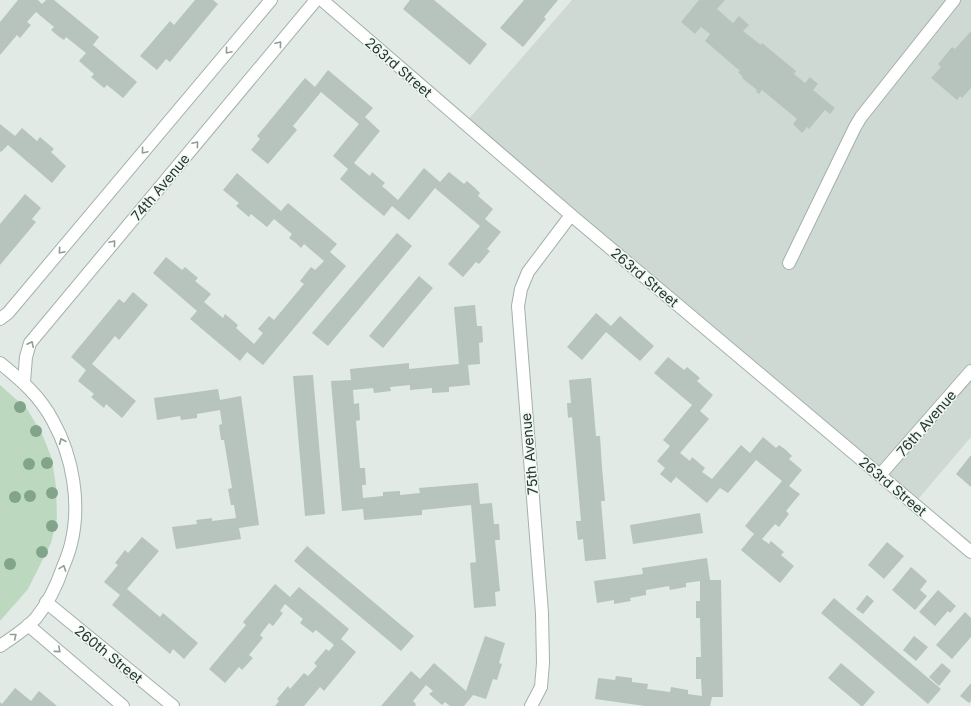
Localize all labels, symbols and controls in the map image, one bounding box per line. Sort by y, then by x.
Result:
street label: 263rd Street [362,33,436,101]
one-way arrow [275,41,282,48]
one-way arrow [225,47,232,54]
one-way arrow [192,141,199,148]
one-way arrow [142,146,149,154]
street label: 74th Avenue [127,150,193,224]
one-way arrow [108,241,115,248]
street label: 263rd Street [608,244,683,310]
one-way arrow [58,246,65,253]
one-way arrow [26,341,34,348]
street label: 76th Avenue [893,386,959,460]
street label: 75th Avenue [517,412,541,496]
one-way arrow [59,438,67,446]
street label: 263rd Street [856,453,931,519]
one-way arrow [58,564,67,571]
street label: 260th Street [72,621,147,687]
one-way arrow [10,634,17,641]
one-way arrow [53,646,60,653]

